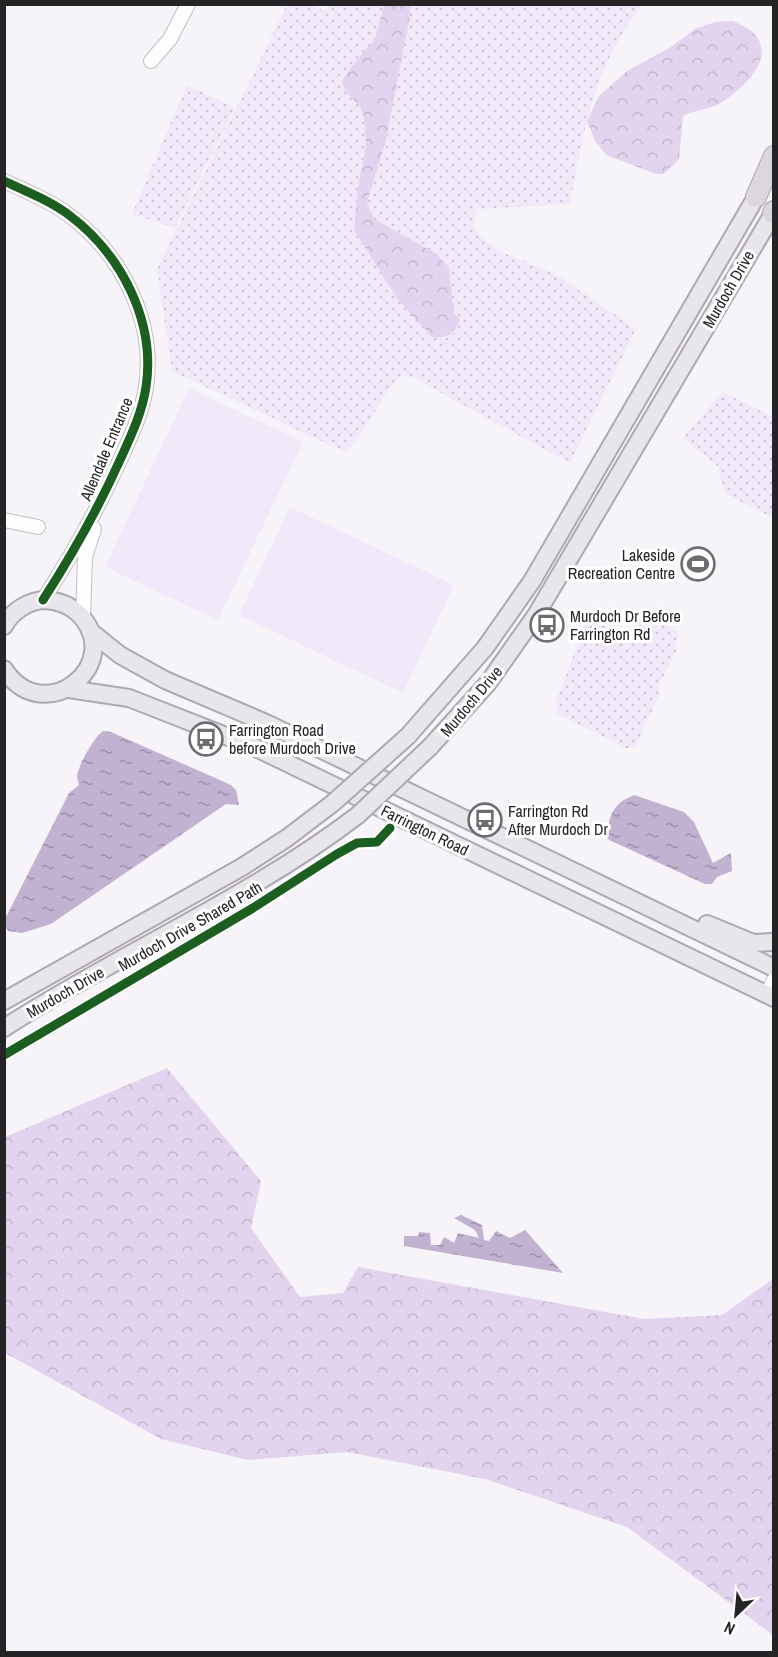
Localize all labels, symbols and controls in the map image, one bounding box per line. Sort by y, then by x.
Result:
street label: Murdoch Drive [697,246,759,332]
street label: Allendale Entrance [74,394,138,505]
place label: Lakeside Recreation Centre [568,544,675,584]
sports icon: Lakeside Recreation Centre [680,546,716,582]
place label: Murdoch Dr Before Farrington Rd [570,605,681,645]
bus stop icon: Murdoch Dr Before Farrington Rd [529,607,565,643]
street label: Murdoch Drive [435,661,507,741]
place label: Farrington Road before Murdoch Drive [229,719,356,759]
bus stop icon: Farrington Road before Murdoch Drive [188,721,224,757]
street label: Farrington Road [378,799,472,861]
place label: Farrington Rd After Murdoch Dr [507,800,609,840]
bus stop icon: Farrington Rd After Murdoch Dr [467,802,503,838]
street label: Murdoch Drive Shared Path [114,876,266,976]
street label: Murdoch Drive [22,961,108,1023]
north arrow [706,1585,766,1645]
text: N [720,1617,739,1640]

